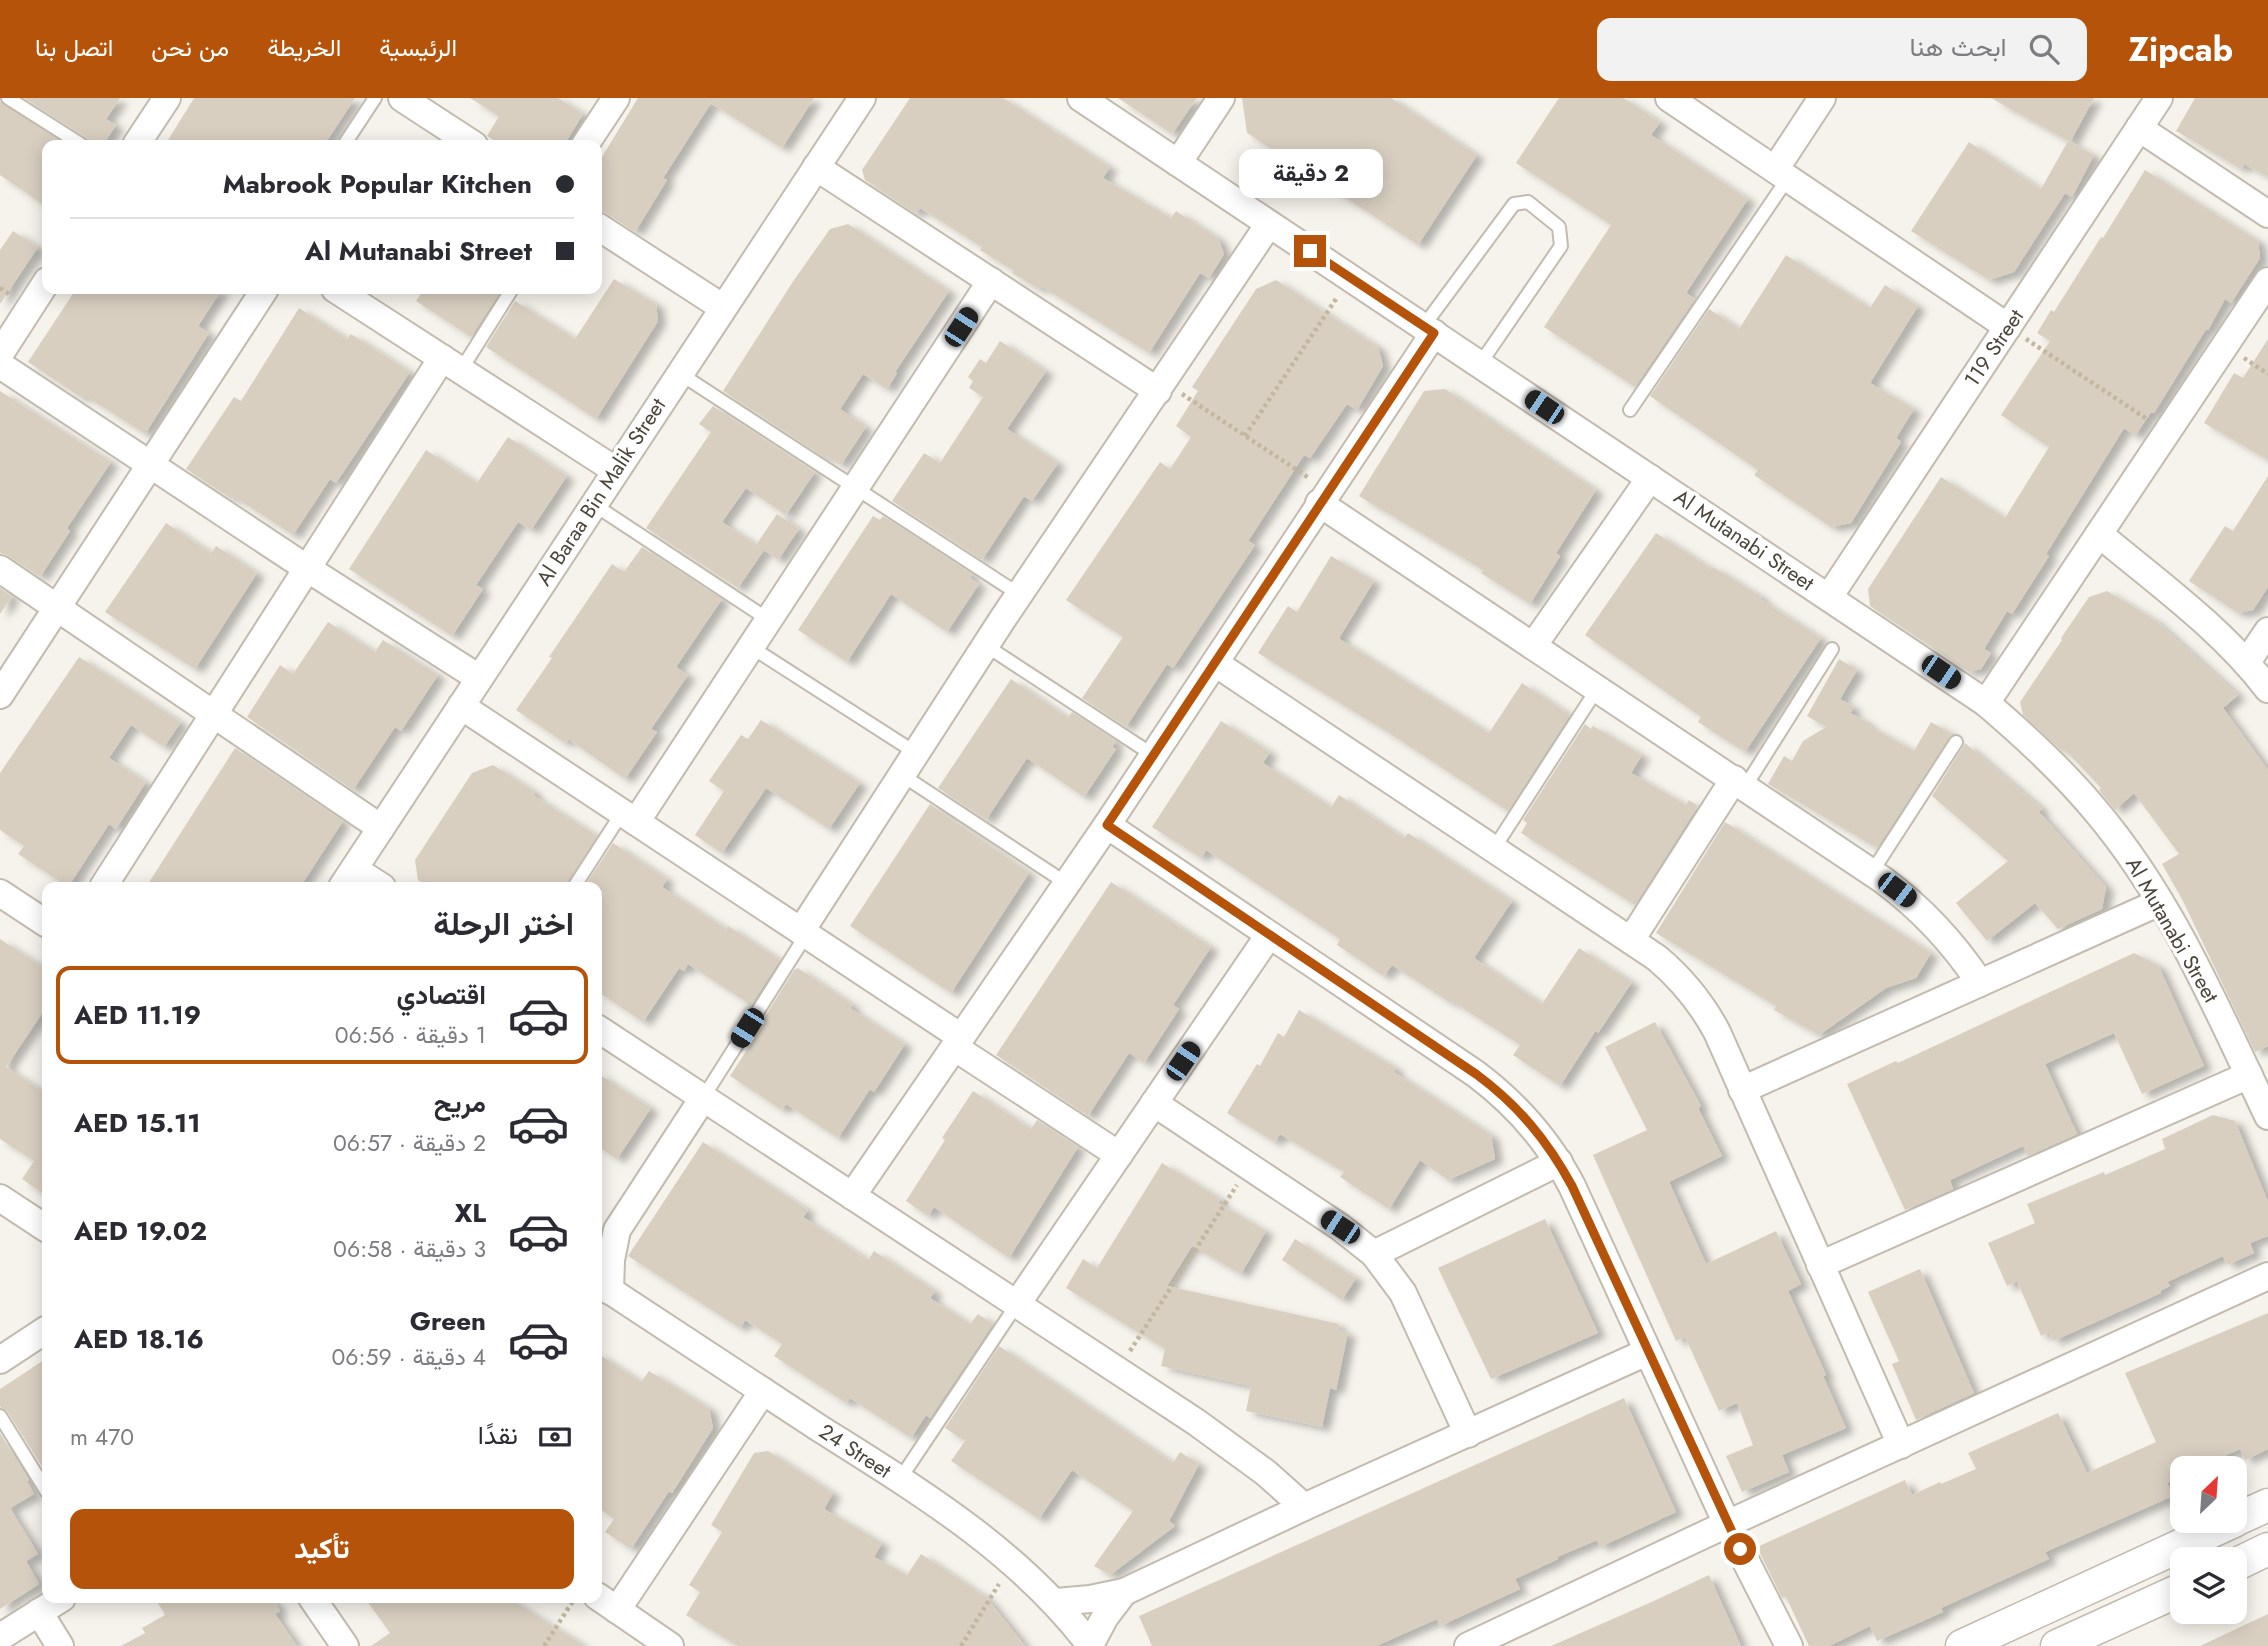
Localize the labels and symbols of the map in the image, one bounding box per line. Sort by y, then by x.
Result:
callout: 2 دقيقة [1238,150,1382,198]
route end [1294,235,1326,267]
street label: 119 Street [1957,303,2031,393]
car [941,304,982,350]
car [1521,387,1568,427]
street label: Al Baraa Bin Malik Street [529,392,673,592]
street label: Al Mutanabi Street [1668,482,1820,598]
car [1918,652,1965,692]
street label: Al Mutanabi Street [2118,852,2226,1008]
car [1874,869,1921,911]
car [727,1005,768,1051]
car [1163,1038,1204,1084]
car [1317,1207,1364,1247]
street label: 24 Street [813,1416,897,1486]
north arrow [2170,1456,2247,1533]
route start [1724,1533,1756,1565]

